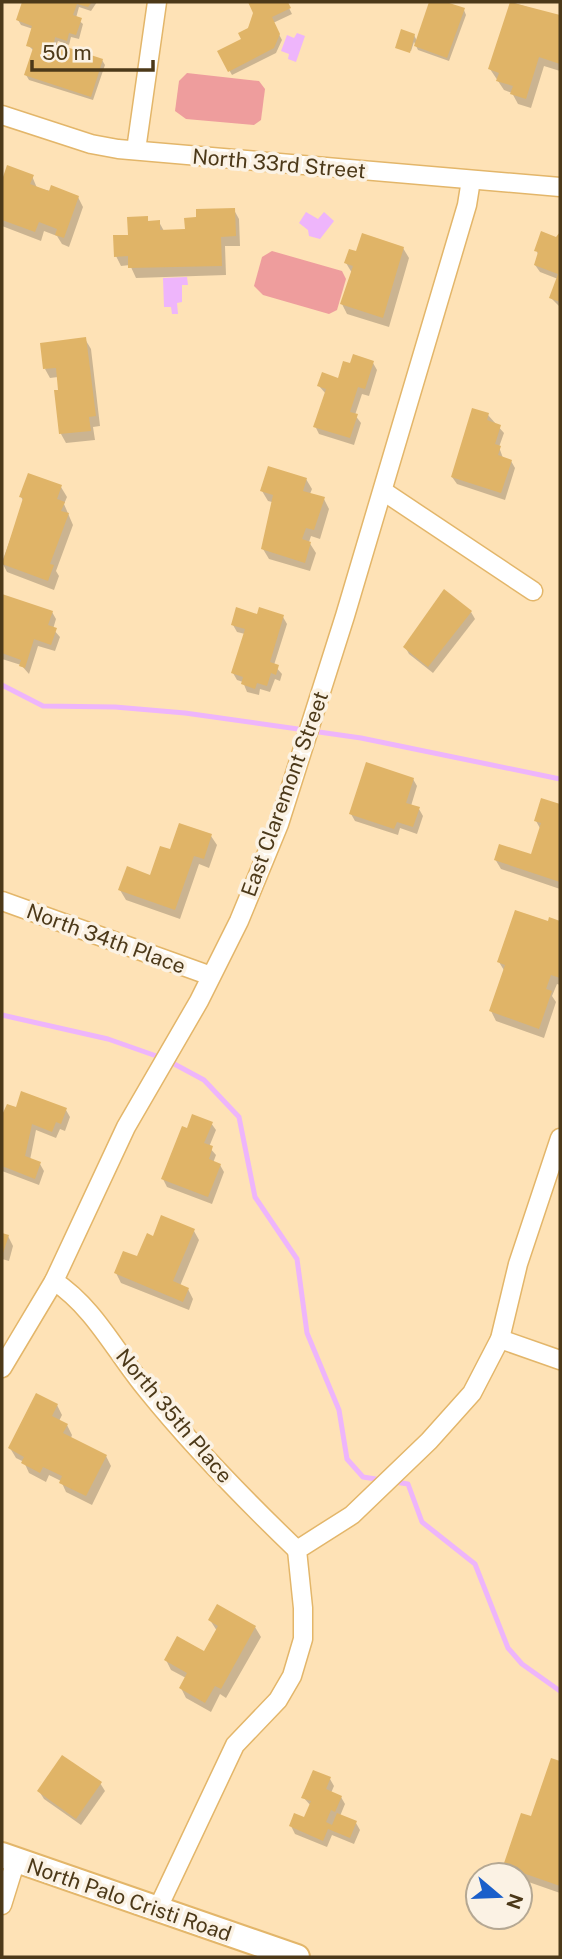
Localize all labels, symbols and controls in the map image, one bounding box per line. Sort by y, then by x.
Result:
scale bar [32,28,152,72]
text: 50 m [42,40,92,65]
street label: North 33rd Street [191,143,367,184]
street label: East Claremont Street [236,688,333,900]
street label: North 34th Place [23,898,189,979]
street label: North 35th Place [111,1344,238,1488]
street label: North Palo Cristi Road [24,1853,235,1946]
north arrow [464,1861,534,1931]
text: N [502,1891,528,1912]

